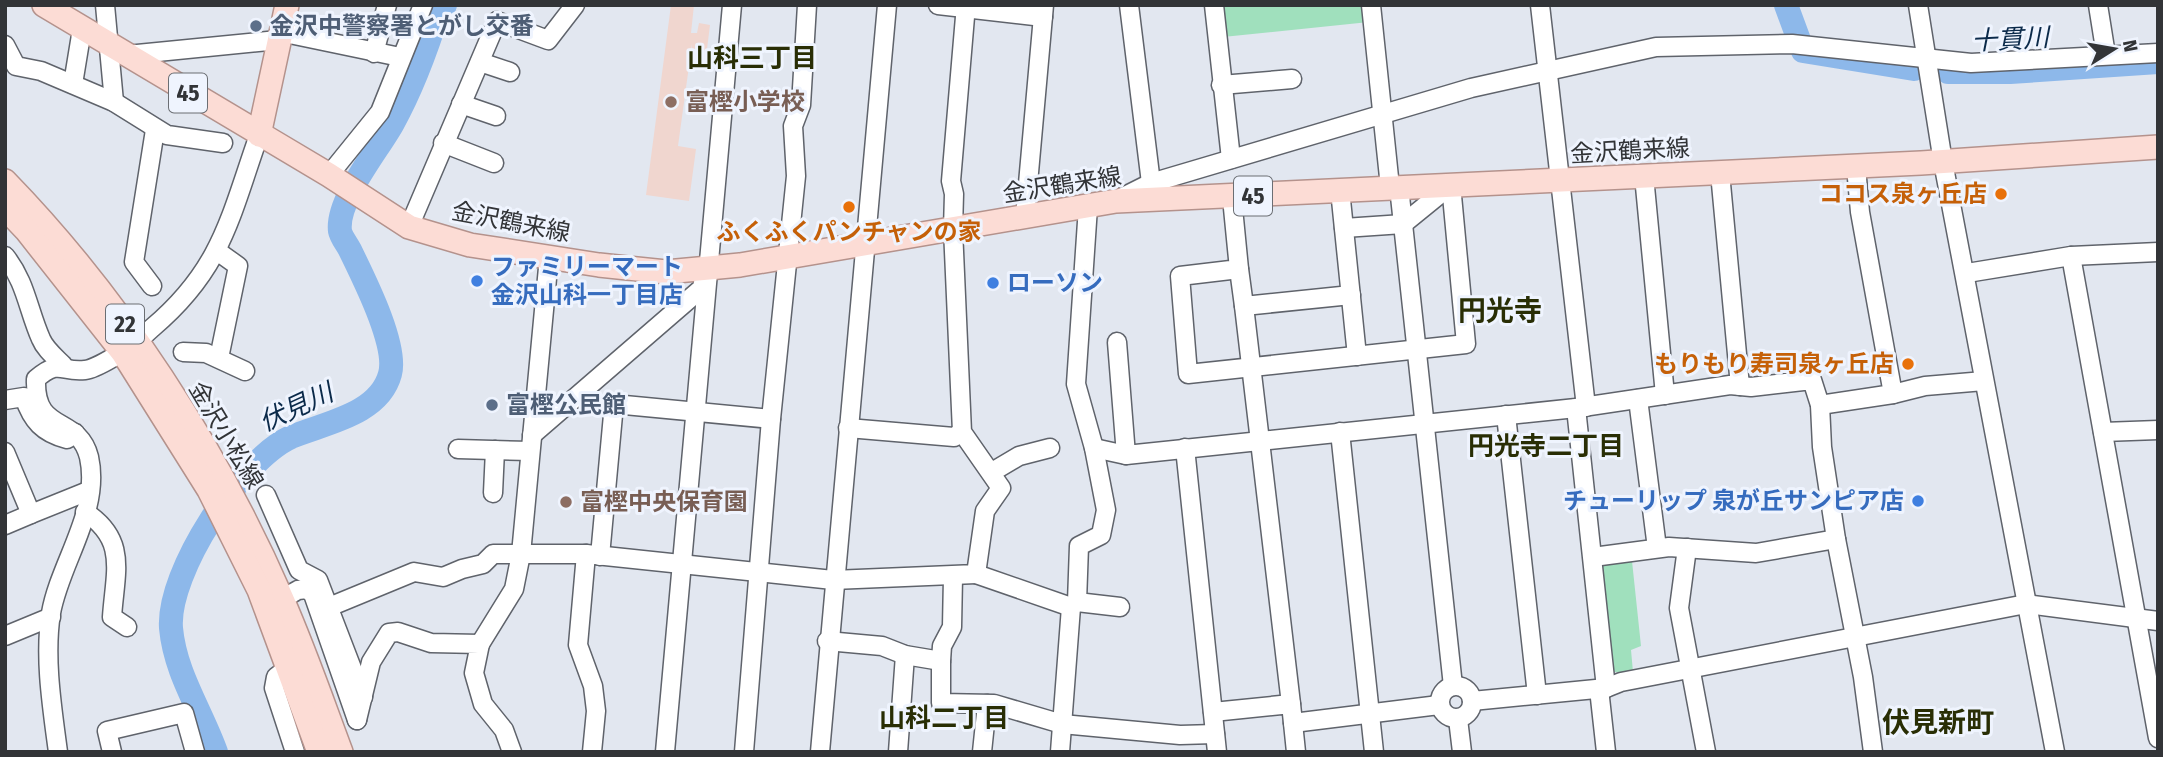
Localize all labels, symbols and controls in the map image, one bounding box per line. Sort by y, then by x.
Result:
place label: 金沢中警察署とがし交番 [270,12,534,40]
north arrow [2079,14,2149,84]
marker: 金沢中警察署とがし交番 [248,18,264,34]
water label: 十貫川 [1970,22,2053,57]
text: N [2118,38,2143,54]
district label: 山科三丁目 [687,43,817,74]
road number: 45 [169,74,207,113]
place label: 富樫小学校 [685,88,805,116]
marker: 富樫小学校 [663,94,679,110]
street label: 金沢鶴来線 [1569,134,1691,168]
street label: 金沢鶴来線 [1001,162,1123,208]
road number: 45 [1234,176,1272,216]
place label: ココス泉ヶ丘店 [1819,180,1987,208]
marker: ココス泉ヶ丘店 [1993,186,2009,202]
street label: 金沢鶴来線 [449,197,573,247]
marker: ふくふくパンチャンの家 [841,199,857,215]
place label: ふくふくパンチャンの家 [717,218,981,246]
place label: ファミリーマート 金沢山科一丁目店 [491,253,683,309]
place label: ローソン [1007,269,1103,297]
marker: ファミリーマート 金沢山科一丁目店 [469,273,485,289]
marker: ローソン [985,275,1001,291]
district label: 円光寺 [1458,294,1542,327]
road number: 22 [106,304,144,344]
place label: もりもり寿司泉ヶ丘店 [1654,350,1894,378]
marker: もりもり寿司泉ヶ丘店 [1900,356,1916,372]
street label: 金沢小松線 [183,376,269,494]
water label: 伏見川 [254,376,341,438]
place label: 富樫公民館 [506,391,626,419]
marker: 富樫公民館 [484,397,500,413]
district label: 円光寺二丁目 [1468,431,1624,462]
place label: チューリップ 泉が丘サンピア店 [1563,487,1904,515]
place label: 富樫中央保育園 [580,488,748,516]
marker: チューリップ 泉が丘サンピア店 [1910,493,1926,509]
marker: 富樫中央保育園 [558,494,574,510]
district label: 山科二丁目 [879,703,1009,734]
district label: 伏見新町 [1882,706,1994,739]

